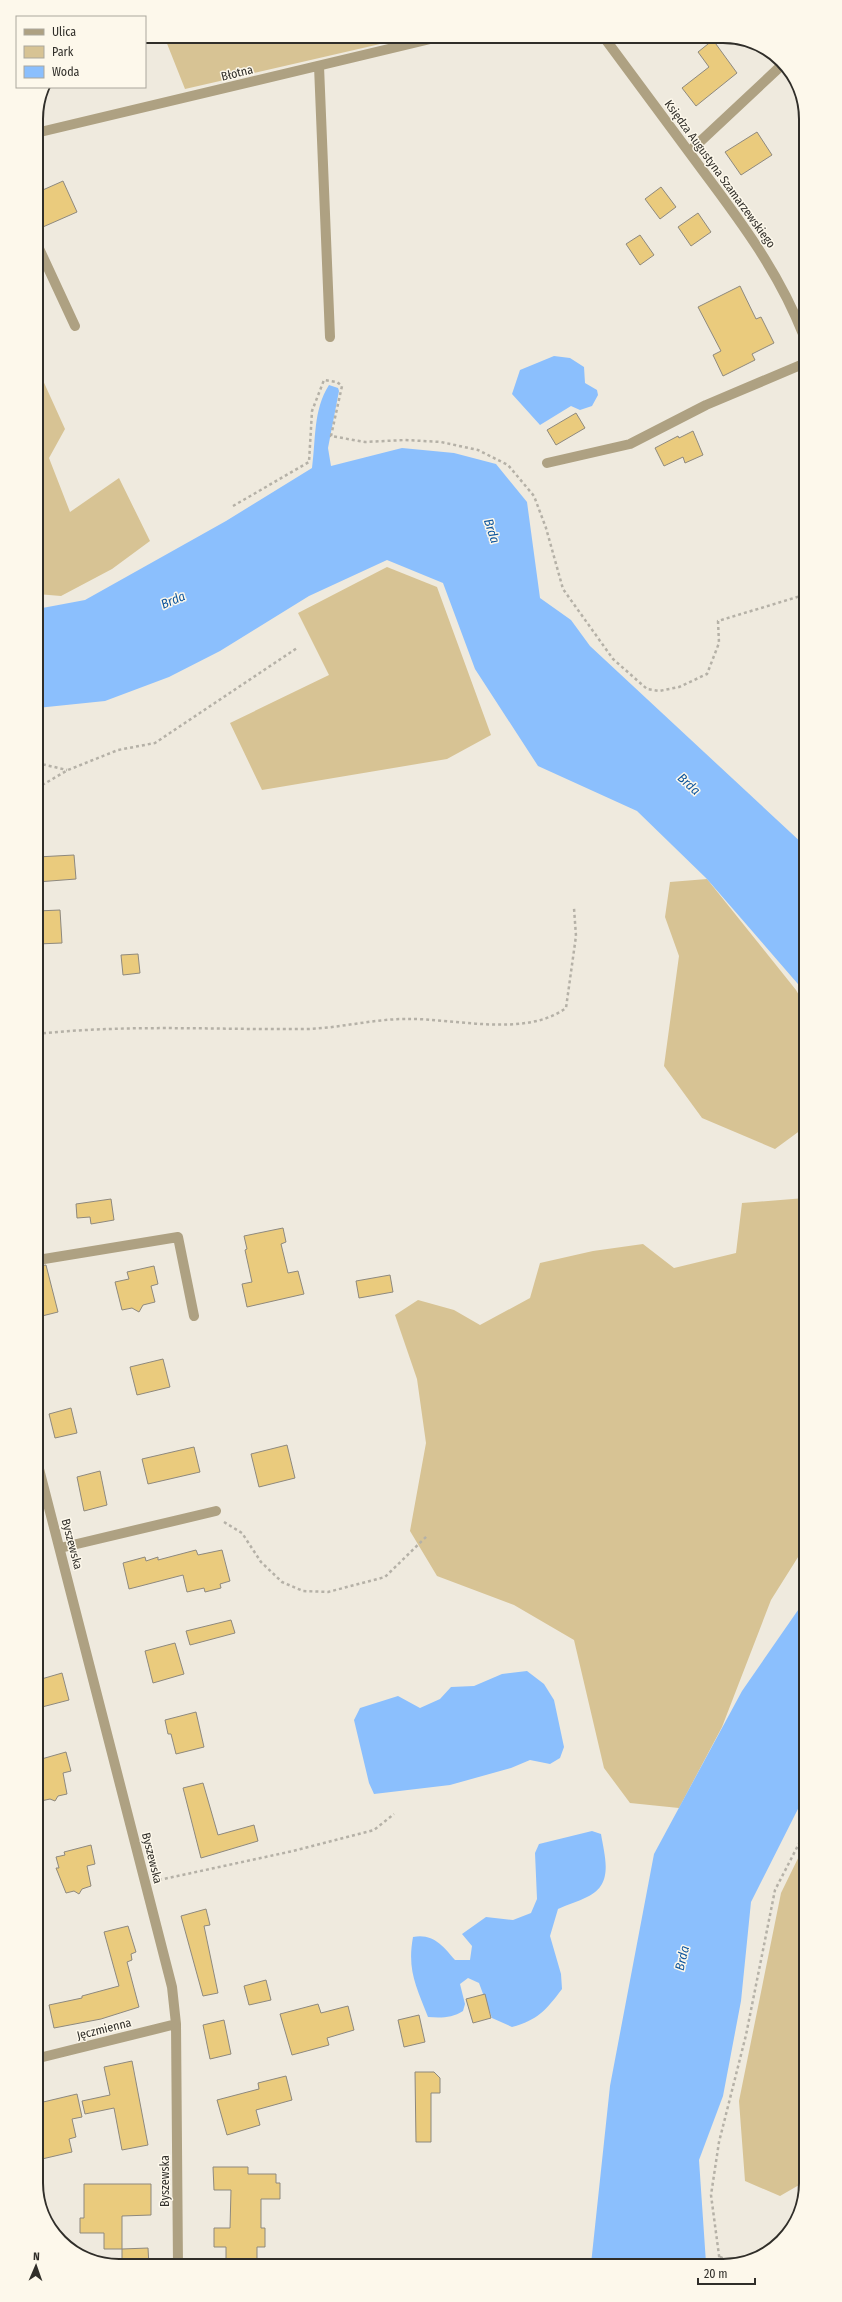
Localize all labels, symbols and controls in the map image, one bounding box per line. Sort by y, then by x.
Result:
legend [16,16,146,88]
text: Ulica [52,25,76,39]
text: Park [52,45,74,59]
street label: Błotna [220,62,255,84]
text: Woda [52,65,80,79]
street label: Księdza Augustyna Szamarzewskiego [662,97,778,251]
water label: Brda [481,517,503,545]
water label: Brda [159,588,188,612]
water label: Brda [675,770,703,798]
street label: Byszewska [59,1517,85,1571]
street label: Byszewska [139,1831,165,1885]
water label: Brda [672,1944,692,1972]
street label: Jęczmienna [75,2015,133,2043]
street label: Byszewska [158,2155,172,2207]
north arrow [16,2246,56,2286]
text: N [33,2250,40,2263]
scale bar [698,2260,755,2286]
text: 20 m [704,2267,728,2281]

